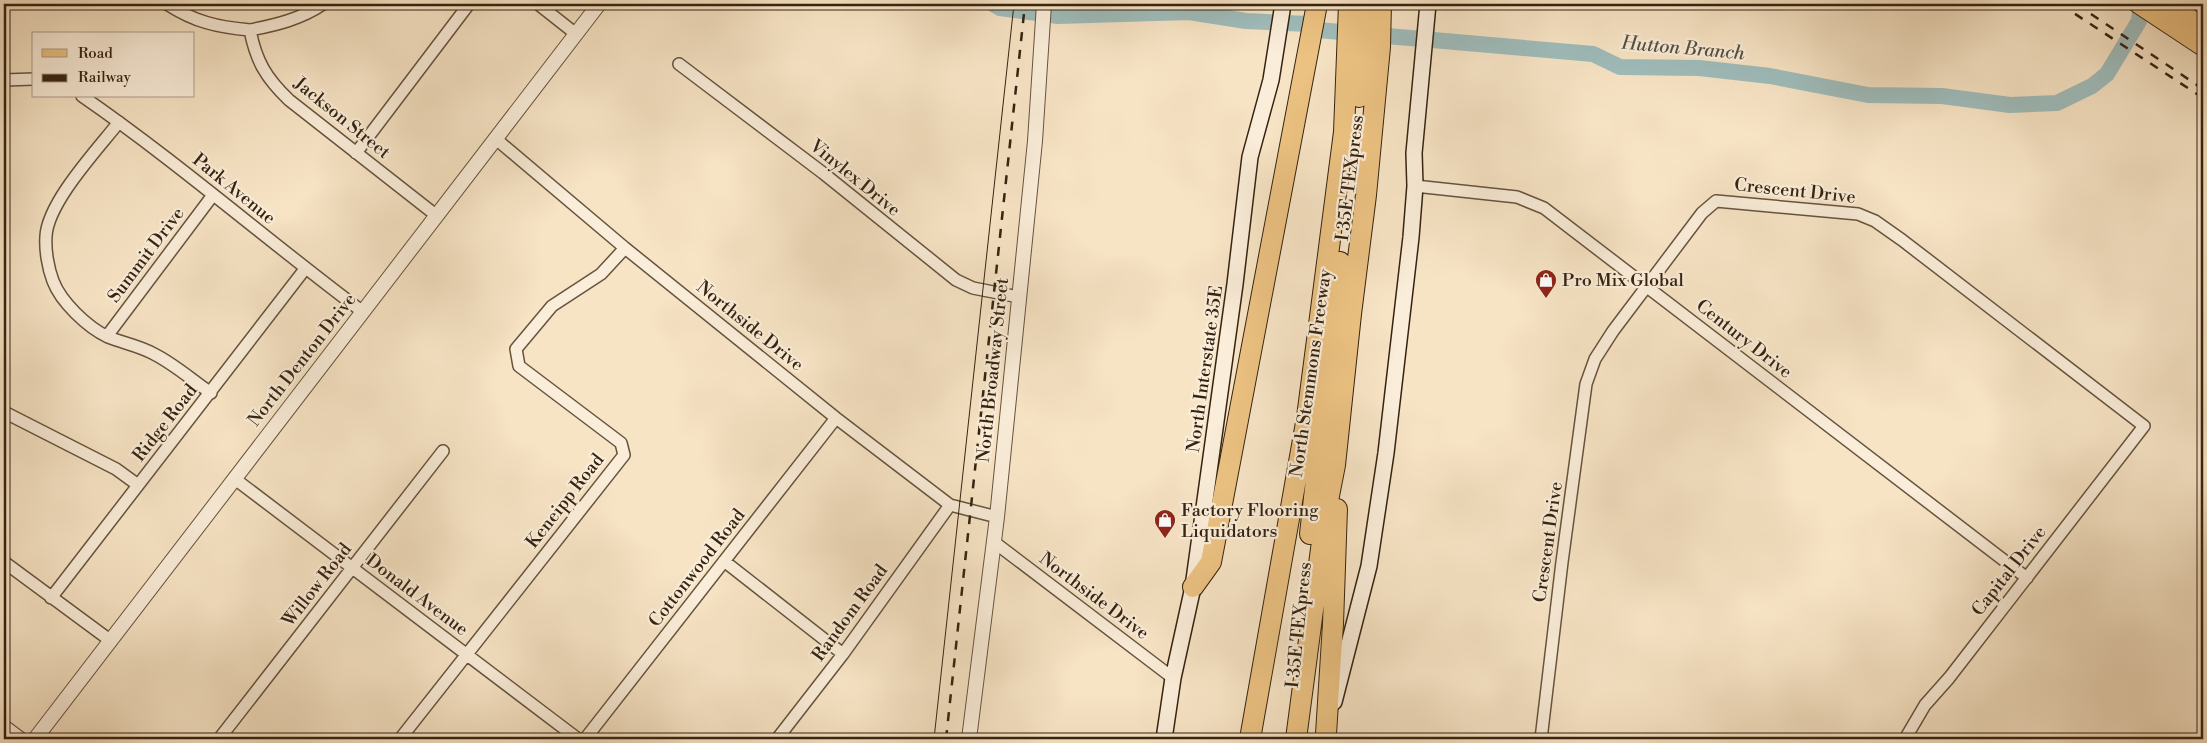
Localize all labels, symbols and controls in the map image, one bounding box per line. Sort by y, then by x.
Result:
water label: Hutton Branch [1619,31,1746,65]
legend [32,32,195,98]
text: Road [78,44,113,63]
text: Railway [78,68,132,87]
street label: Jackson Street [288,72,395,164]
street label: I 35E TEXpress [1331,114,1369,242]
street label: Vinylex Drive [804,134,905,222]
street label: Park Avenue [188,148,280,230]
street label: Crescent Drive [1733,173,1857,209]
street label: Summit Drive [103,203,189,307]
street label: North Stemmons Freeway [1285,267,1337,479]
shop icon: Pro Mix Global [1534,268,1558,299]
place label: Pro Mix Global [1562,269,1684,292]
street label: Northside Drive [692,276,808,376]
street label: North Broadway Street [972,276,1014,463]
street label: North Interstate 35E [1182,284,1228,454]
street label: North Denton Drive [243,289,361,431]
street label: Century Drive [1691,294,1797,384]
street label: Ridge Road [128,379,203,466]
street label: Keneipp Road [521,448,610,553]
street label: Crescent Drive [1528,480,1568,604]
place label: Factory Flooring Liquidators [1181,499,1319,543]
street label: Cottonwood Road [644,504,751,632]
shop icon: Factory Flooring Liquidators [1153,508,1177,539]
street label: Capital Drive [1967,521,2051,621]
street label: Willow Road [277,538,357,632]
street label: Northside Drive [1035,547,1153,645]
street label: Donald Avenue [361,549,473,641]
street label: Random Road [807,559,893,666]
street label: I 35E TEXpress [1281,561,1317,689]

